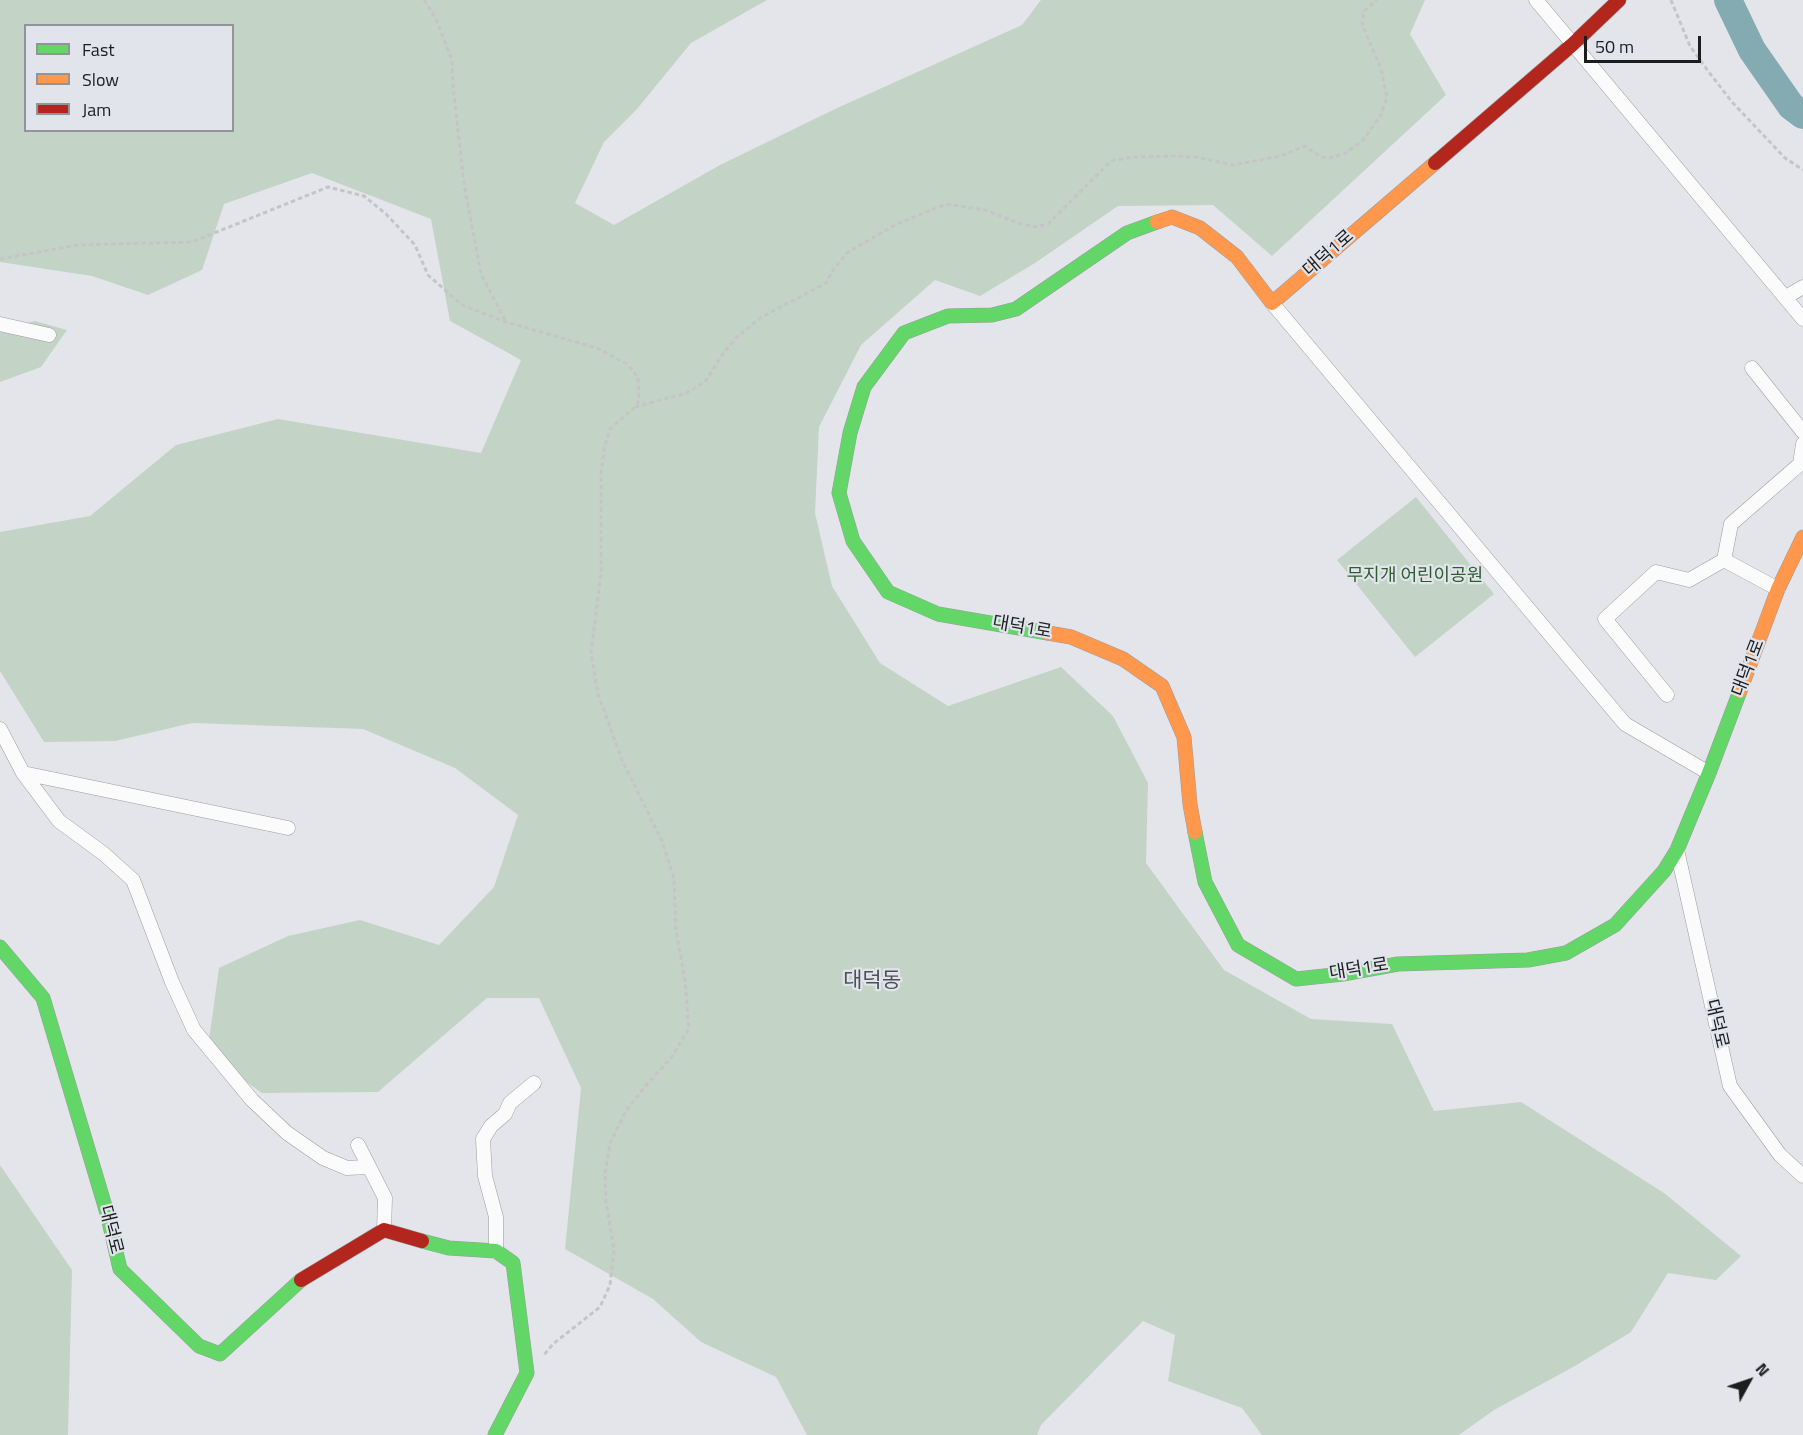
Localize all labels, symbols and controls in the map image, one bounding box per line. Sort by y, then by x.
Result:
legend [24,24,234,132]
scale bar [1587,24,1704,62]
text: 50 m [1595,33,1634,60]
text: Fast [82,36,115,63]
text: Slow [82,66,119,93]
text: Jam [82,96,111,123]
street label: 대덕1로 [1299,226,1359,282]
park label: 무지개 어린이공원 [1347,566,1483,588]
street label: 대덕1로 [991,612,1053,644]
street label: 대덕1로 [1728,636,1770,700]
street label: 대덕1로 [1328,955,1390,985]
district label: 대덕동 [843,969,901,995]
street label: 대덕로 [1700,997,1732,1051]
street label: 대덕로 [94,1203,126,1257]
north arrow [1719,1351,1779,1411]
text: N [1750,1357,1776,1381]

